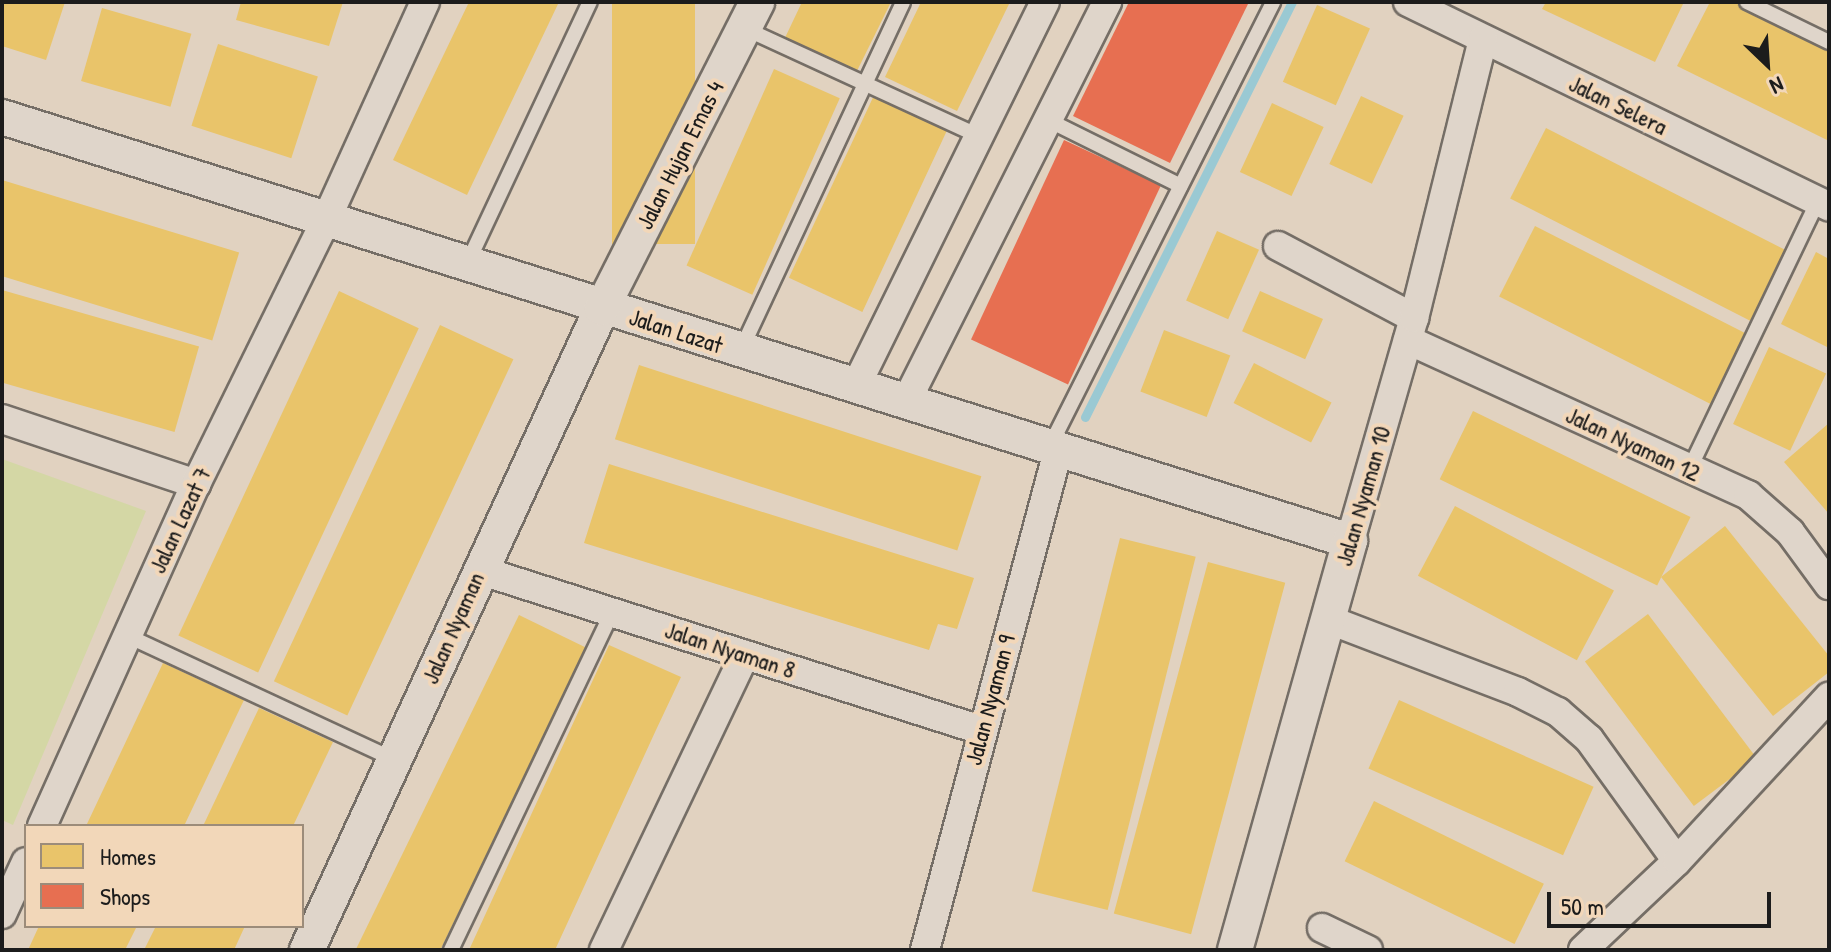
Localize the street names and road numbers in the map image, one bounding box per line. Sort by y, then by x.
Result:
street label: Jalan Selera [1564,69,1672,141]
street label: Jalan Hujan Emas 4 [630,76,730,234]
street label: Jalan Lazat [626,302,726,360]
street label: Jalan Nyaman 12 [1561,400,1705,488]
street label: Jalan Nyaman 10 [1329,423,1397,569]
street label: Jalan Lazat 7 [143,462,217,578]
street label: Jalan Nyaman [416,568,490,688]
street label: Jalan Nyaman 8 [661,615,799,685]
street label: Jalan Nyaman 9 [959,632,1021,768]

